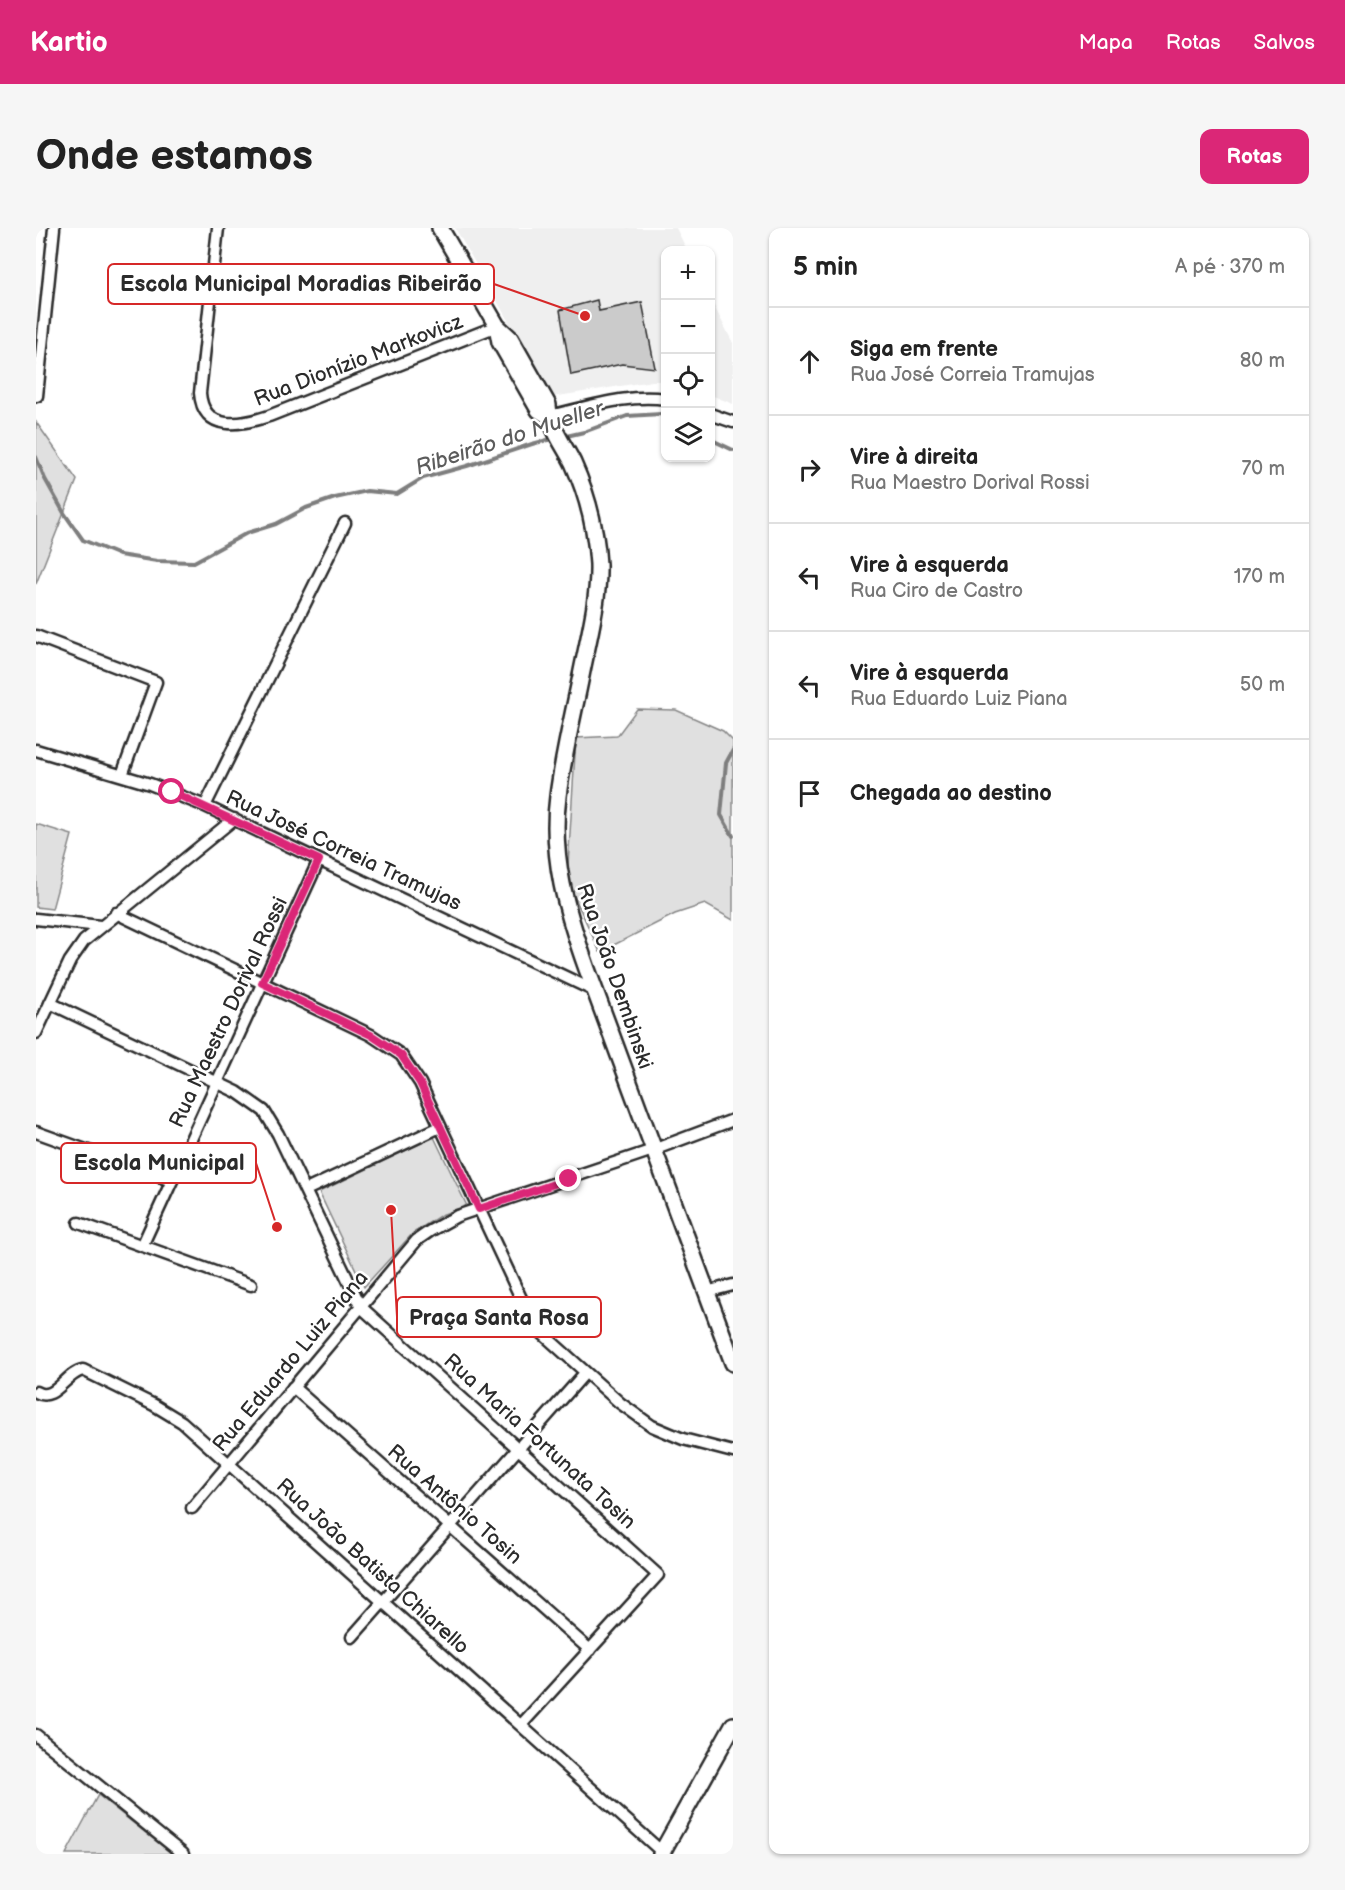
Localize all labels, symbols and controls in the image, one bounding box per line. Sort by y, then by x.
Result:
text: Kartio [30,26,108,59]
text: Mapa [1079,30,1133,55]
text: Rotas [1166,30,1221,55]
text: Salvos [1254,30,1315,55]
button: Rotas [1200,129,1309,184]
text: Onde estamos [36,131,313,182]
map controls [661,246,715,462]
button: + [661,246,715,300]
text: 5 min [793,252,858,283]
text: A pé · 370 m [1175,255,1285,279]
callout: Escola Municipal Moradias Ribeirão [108,264,494,304]
text: Escola Municipal Moradias Ribeirão [120,271,482,298]
button: − [661,300,715,354]
street label: Rua Dionízio Markovicz [250,309,467,412]
text: Siga em frente [850,336,998,363]
icon: ahead [793,345,826,378]
text: 80 m [1240,349,1285,373]
button: locate [661,354,715,408]
text: Rua José Correia Tramujas [850,363,1095,387]
water label: Ribeirão do Mueller [412,395,609,482]
button: layers [661,408,715,462]
text: Vire à direita [850,444,978,471]
icon: right [793,453,826,486]
text: 70 m [1241,457,1285,481]
text: Rua Maestro Dorival Rossi [850,471,1090,495]
text: Vire à esquerda [850,552,1009,579]
icon: left [793,561,826,594]
text: 170 m [1234,565,1285,589]
text: Rua Ciro de Castro [850,579,1023,603]
text: Vire à esquerda [850,660,1009,687]
icon: left [793,669,826,702]
text: 50 m [1240,673,1285,697]
text: Rua Eduardo Luiz Piana [850,687,1068,711]
icon: arrive [793,777,826,810]
route start [158,778,184,804]
text: Chegada ao destino [850,780,1052,807]
street label: Rua José Correia Tramujas [222,785,466,916]
street label: Rua João Dembinski [571,880,658,1072]
street label: Rua Maestro Dorival Rossi [164,893,293,1132]
callout: Escola Municipal [61,1143,256,1183]
text: Escola Municipal [74,1150,244,1177]
route end [555,1165,581,1191]
street label: Rua Eduardo Luiz Piana [207,1266,373,1457]
callout: Praça Santa Rosa [397,1297,601,1337]
text: Praça Santa Rosa [409,1305,589,1332]
street label: Rua Maria Fortunata Tosin [438,1348,641,1534]
street label: Rua Antônio Tosin [382,1439,527,1569]
street label: Rua João Batista Chiarello [271,1473,474,1660]

